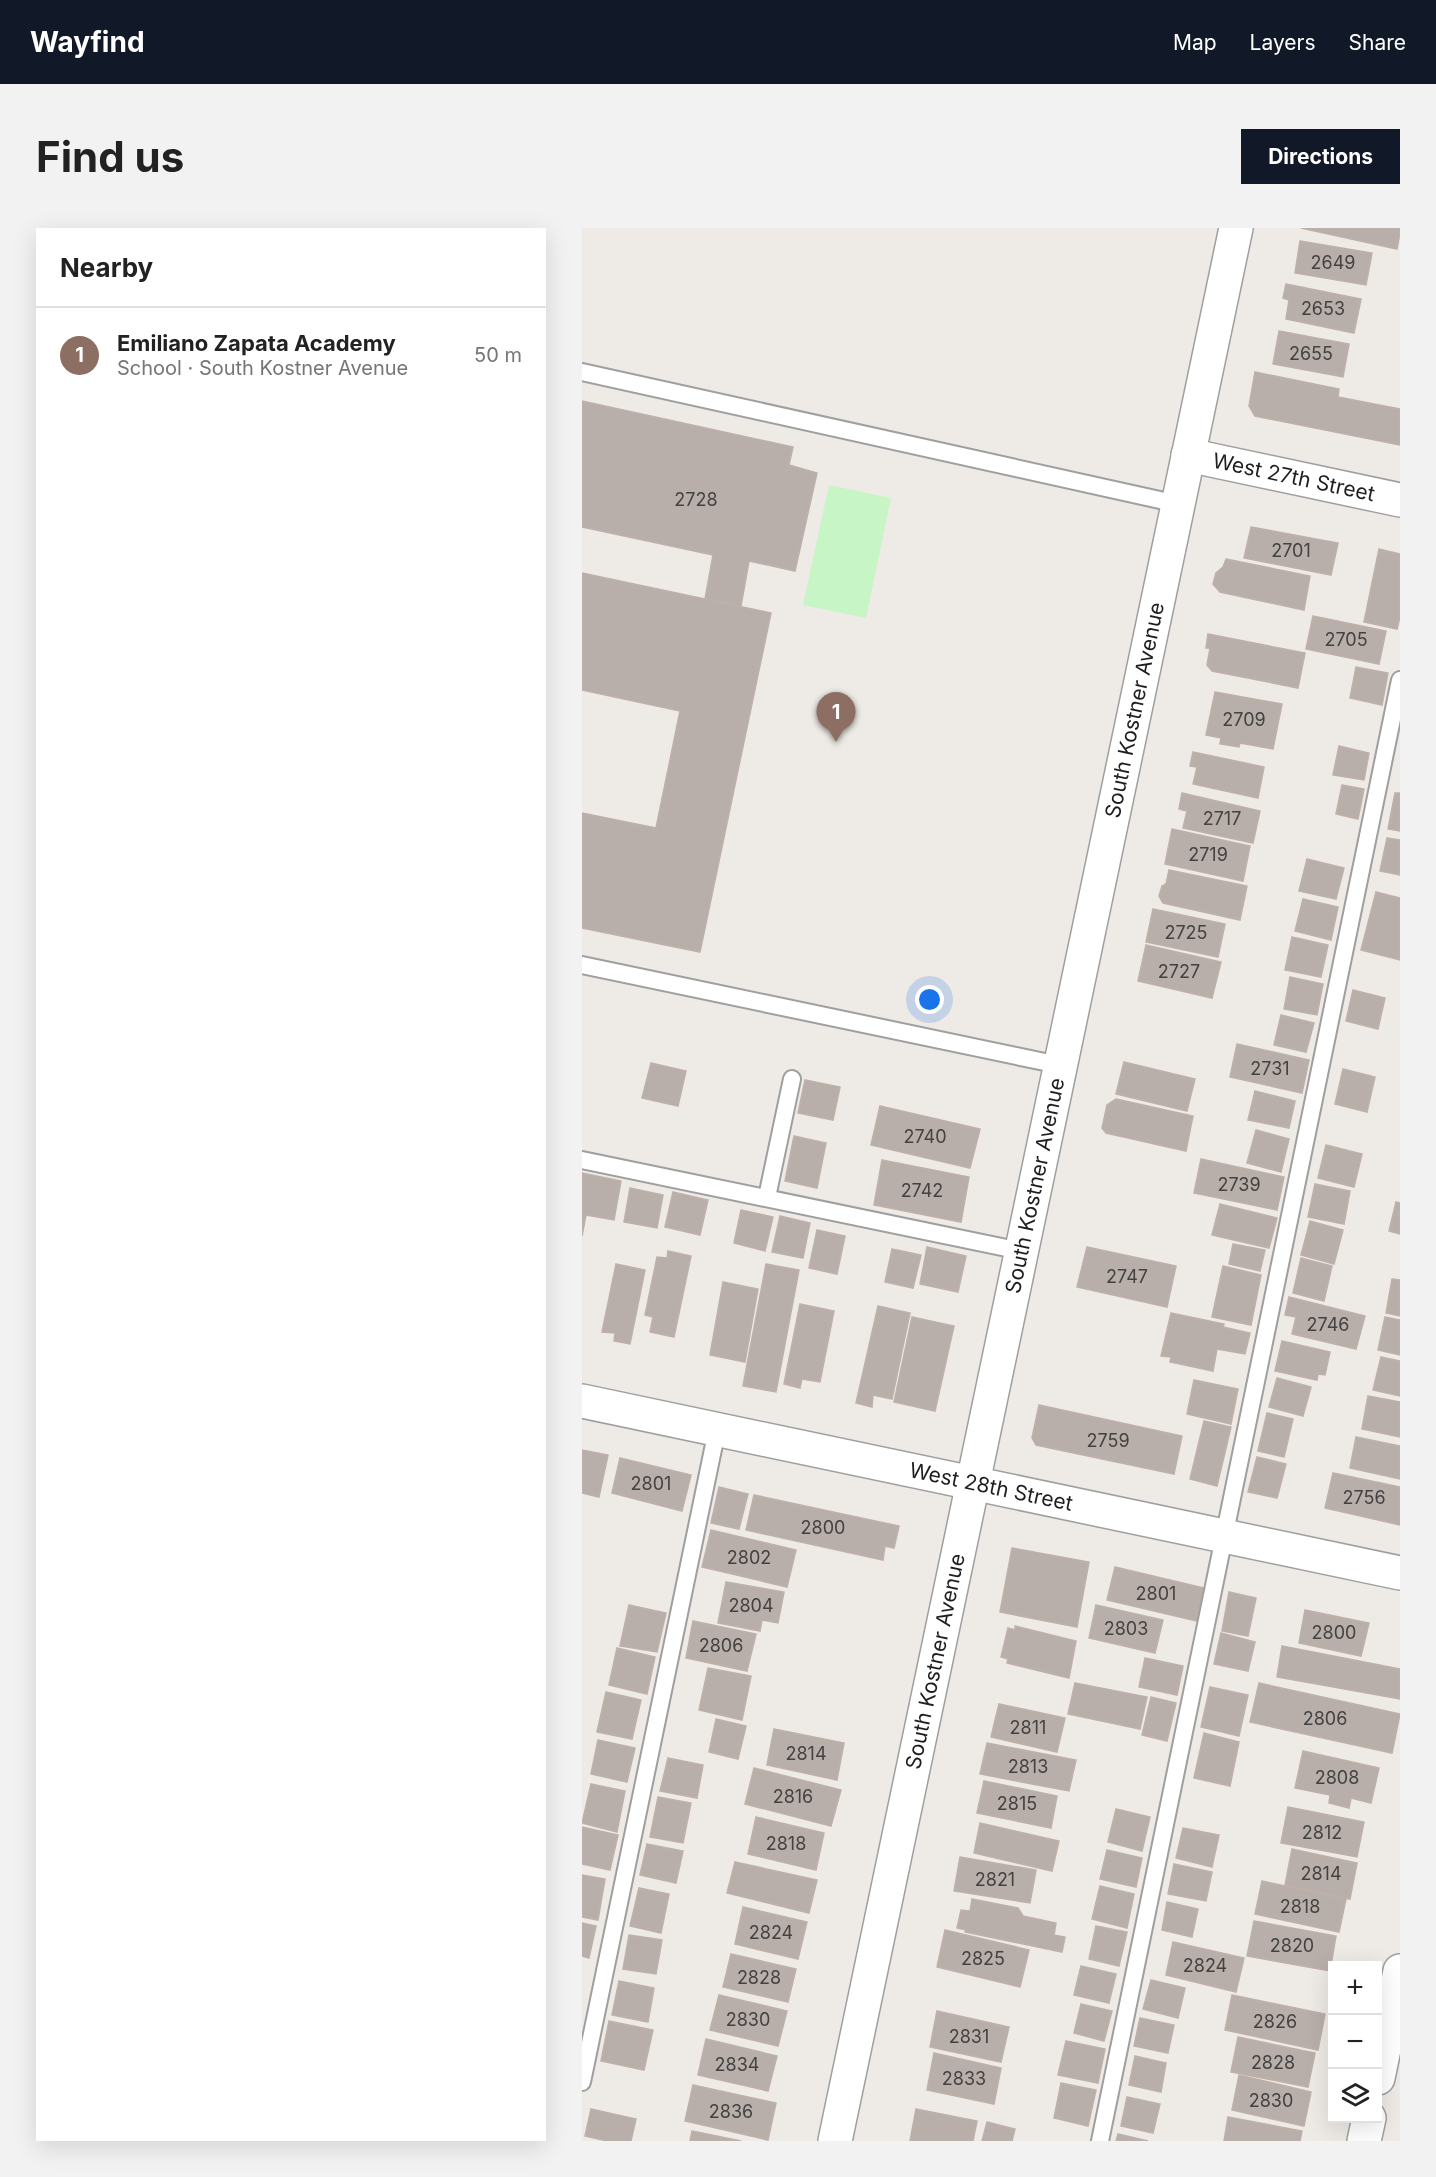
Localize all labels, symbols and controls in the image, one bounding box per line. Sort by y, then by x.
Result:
text: Wayfind [30,25,145,59]
text: Map [1173,30,1217,55]
text: Layers [1250,30,1316,55]
text: Share [1349,30,1406,55]
button: Directions [1241,129,1400,184]
text: Find us [36,131,184,182]
text: Nearby [60,252,153,283]
house number: 2649 [1311,252,1355,273]
house number: 2653 [1301,298,1345,319]
text: Emiliano Zapata Academy [117,330,396,356]
text: 1 [75,343,84,367]
text: 50 m [474,343,522,367]
house number: 2655 [1289,343,1333,364]
text: School · South Kostner Avenue [117,356,408,380]
street label: West 27th Street [1210,448,1377,506]
house number: 2728 [674,489,718,510]
house number: 2701 [1271,540,1311,561]
street label: South Kostner Avenue [1100,600,1169,820]
house number: 2705 [1324,629,1368,650]
pin: 1 [816,692,856,742]
house number: 2709 [1222,709,1266,730]
house number: 2717 [1203,808,1241,829]
house number: 2719 [1188,844,1228,865]
house number: 2725 [1164,922,1208,943]
house number: 2727 [1158,961,1200,982]
your location [915,985,944,1014]
house number: 2731 [1250,1058,1290,1079]
street label: South Kostner Avenue [1000,1076,1070,1296]
house number: 2740 [903,1126,947,1147]
house number: 2739 [1217,1174,1261,1195]
house number: 2742 [901,1180,943,1201]
house number: 2747 [1106,1266,1148,1287]
house number: 2746 [1307,1314,1349,1335]
house number: 2759 [1086,1430,1130,1451]
street label: West 28th Street [907,1457,1075,1516]
house number: 2801 [631,1473,671,1494]
house number: 2756 [1342,1487,1386,1508]
house number: 2800 [801,1517,845,1538]
house number: 2802 [727,1547,771,1568]
street label: South Kostner Avenue [900,1551,970,1771]
house number: 2801 [1136,1583,1176,1604]
house number: 2804 [728,1595,774,1616]
house number: 2803 [1104,1618,1148,1639]
house number: 2800 [1312,1622,1356,1643]
house number: 2806 [699,1635,743,1656]
house number: 2806 [1303,1708,1347,1729]
house number: 2811 [1010,1717,1046,1738]
house number: 2814 [785,1743,827,1764]
house number: 2813 [1008,1756,1048,1777]
house number: 2808 [1315,1767,1359,1788]
house number: 2816 [773,1786,813,1807]
house number: 2815 [997,1793,1037,1814]
house number: 2812 [1302,1822,1342,1843]
house number: 2818 [766,1833,806,1854]
house number: 2814 [1300,1863,1342,1884]
house number: 2821 [975,1869,1015,1890]
house number: 2818 [1280,1896,1320,1917]
house number: 2824 [749,1922,793,1943]
house number: 2820 [1270,1935,1314,1956]
house number: 2825 [961,1948,1005,1969]
house number: 2824 [1183,1955,1227,1976]
map controls [1328,1961,1382,2123]
button: + [1328,1961,1382,2015]
house number: 2828 [737,1967,781,1988]
house number: 2830 [726,2009,770,2030]
house number: 2826 [1253,2011,1297,2032]
button: − [1328,2015,1382,2069]
house number: 2831 [949,2026,989,2047]
house number: 2828 [1251,2052,1295,2073]
house number: 2834 [715,2054,759,2075]
house number: 2833 [942,2068,986,2089]
button: layers [1328,2069,1382,2123]
house number: 2830 [1249,2090,1293,2111]
house number: 2836 [709,2101,753,2122]

